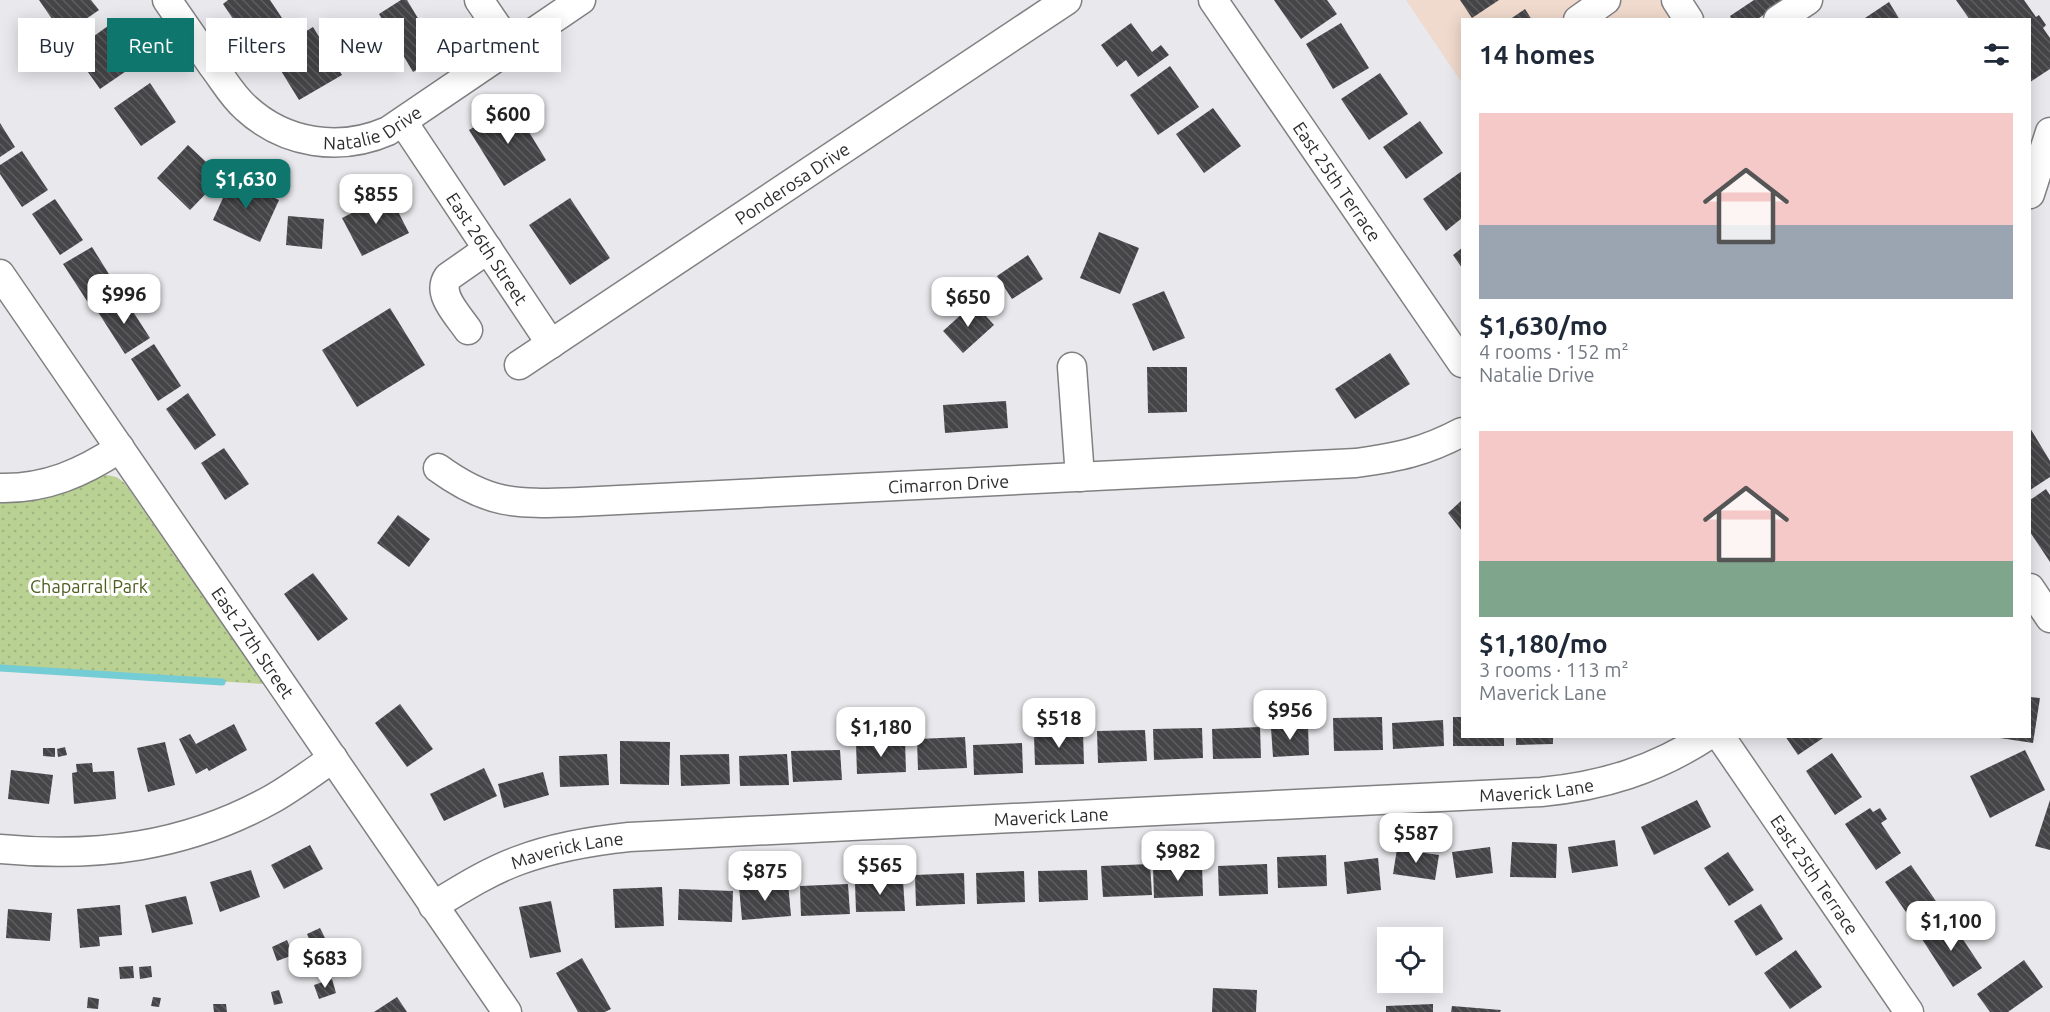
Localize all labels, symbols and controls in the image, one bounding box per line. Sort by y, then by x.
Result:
chip: Buy [18,18,95,72]
chip: Rent [107,18,194,72]
chip: Filters [206,18,307,72]
chip: New [319,18,404,72]
chip: Apartment [416,18,561,72]
icon: filters [1980,38,2013,71]
text: 14 homes [1479,40,1595,69]
pin: $600 [472,94,544,145]
street label: Natalie Drive [323,101,425,153]
text: $600 [485,102,531,125]
street label: East 25th Terrace [1289,118,1385,245]
street label: Ponderosa Drive [731,138,853,228]
icon: home [1692,152,1800,260]
pin: $1,630 [197,159,295,210]
text: $1,630 [215,167,277,190]
pin: $855 [340,174,412,225]
text: $855 [353,182,399,205]
street label: East 26th Street [443,189,532,308]
pin: $996 [88,274,160,325]
pin: $650 [932,277,1004,328]
text: $996 [101,282,147,305]
text: $650 [945,285,991,308]
text: $1,630/mo [1479,311,1608,340]
text: 4 rooms · 152 m² [1479,340,1629,363]
text: Natalie Drive [1479,363,1595,386]
street label: Cimarron Drive [887,470,1010,496]
icon: home [1692,470,1800,578]
park label: Chaparral Park [30,576,148,596]
street label: East 27th Street [208,583,298,702]
text: $1,180/mo [1479,629,1608,658]
text: 3 rooms · 113 m² [1479,658,1629,681]
text: Maverick Lane [1479,681,1607,704]
pin: $956 [1254,690,1326,741]
pin: $518 [1023,698,1095,749]
text: $956 [1267,698,1313,721]
text: $518 [1036,706,1082,729]
pin: $1,180 [832,707,930,758]
text: $1,180 [850,715,912,738]
street label: Maverick Lane [1479,774,1596,805]
street label: Maverick Lane [993,803,1109,829]
street label: East 25th Terrace [1767,811,1863,938]
pin: $587 [1380,813,1452,864]
text: $587 [1393,821,1439,844]
street label: Maverick Lane [508,828,624,872]
pin: $982 [1142,831,1214,882]
text: $982 [1155,839,1201,862]
pin: $565 [844,845,916,896]
pin: $875 [729,851,801,902]
text: $565 [857,853,903,876]
text: $875 [742,859,788,882]
pin: $1,100 [1902,901,2000,952]
text: $1,100 [1920,909,1982,932]
map controls [1377,927,1443,993]
button: locate [1377,927,1443,993]
pin: $683 [289,938,361,989]
text: $683 [302,946,348,969]

